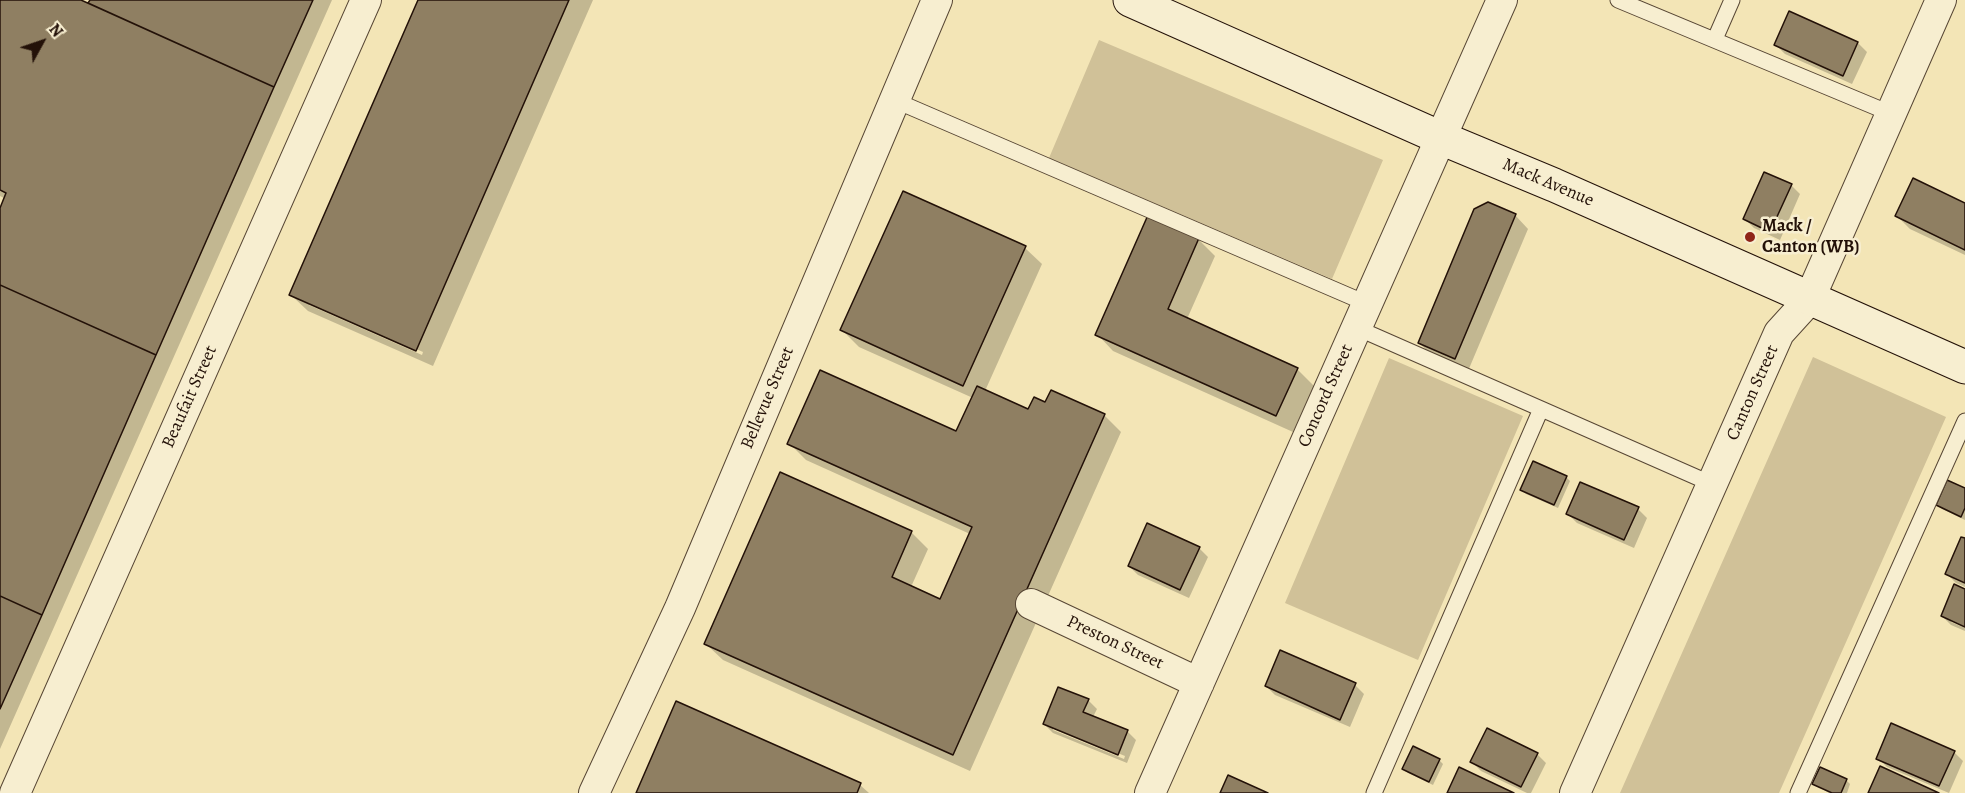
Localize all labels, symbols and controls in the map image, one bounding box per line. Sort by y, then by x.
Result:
north arrow [12,12,72,72]
text: N [44,19,68,42]
street label: Mack Avenue [1499,154,1597,212]
place label: Mack / Canton (WB) [1762,216,1859,258]
marker: Mack / Canton (WB) [1743,230,1757,244]
street label: Concord Street [1294,341,1358,451]
street label: Beaufait Street [158,342,222,452]
street label: Canton Street [1722,342,1784,444]
street label: Bellevue Street [737,344,799,452]
street label: Preston Street [1063,611,1167,675]

